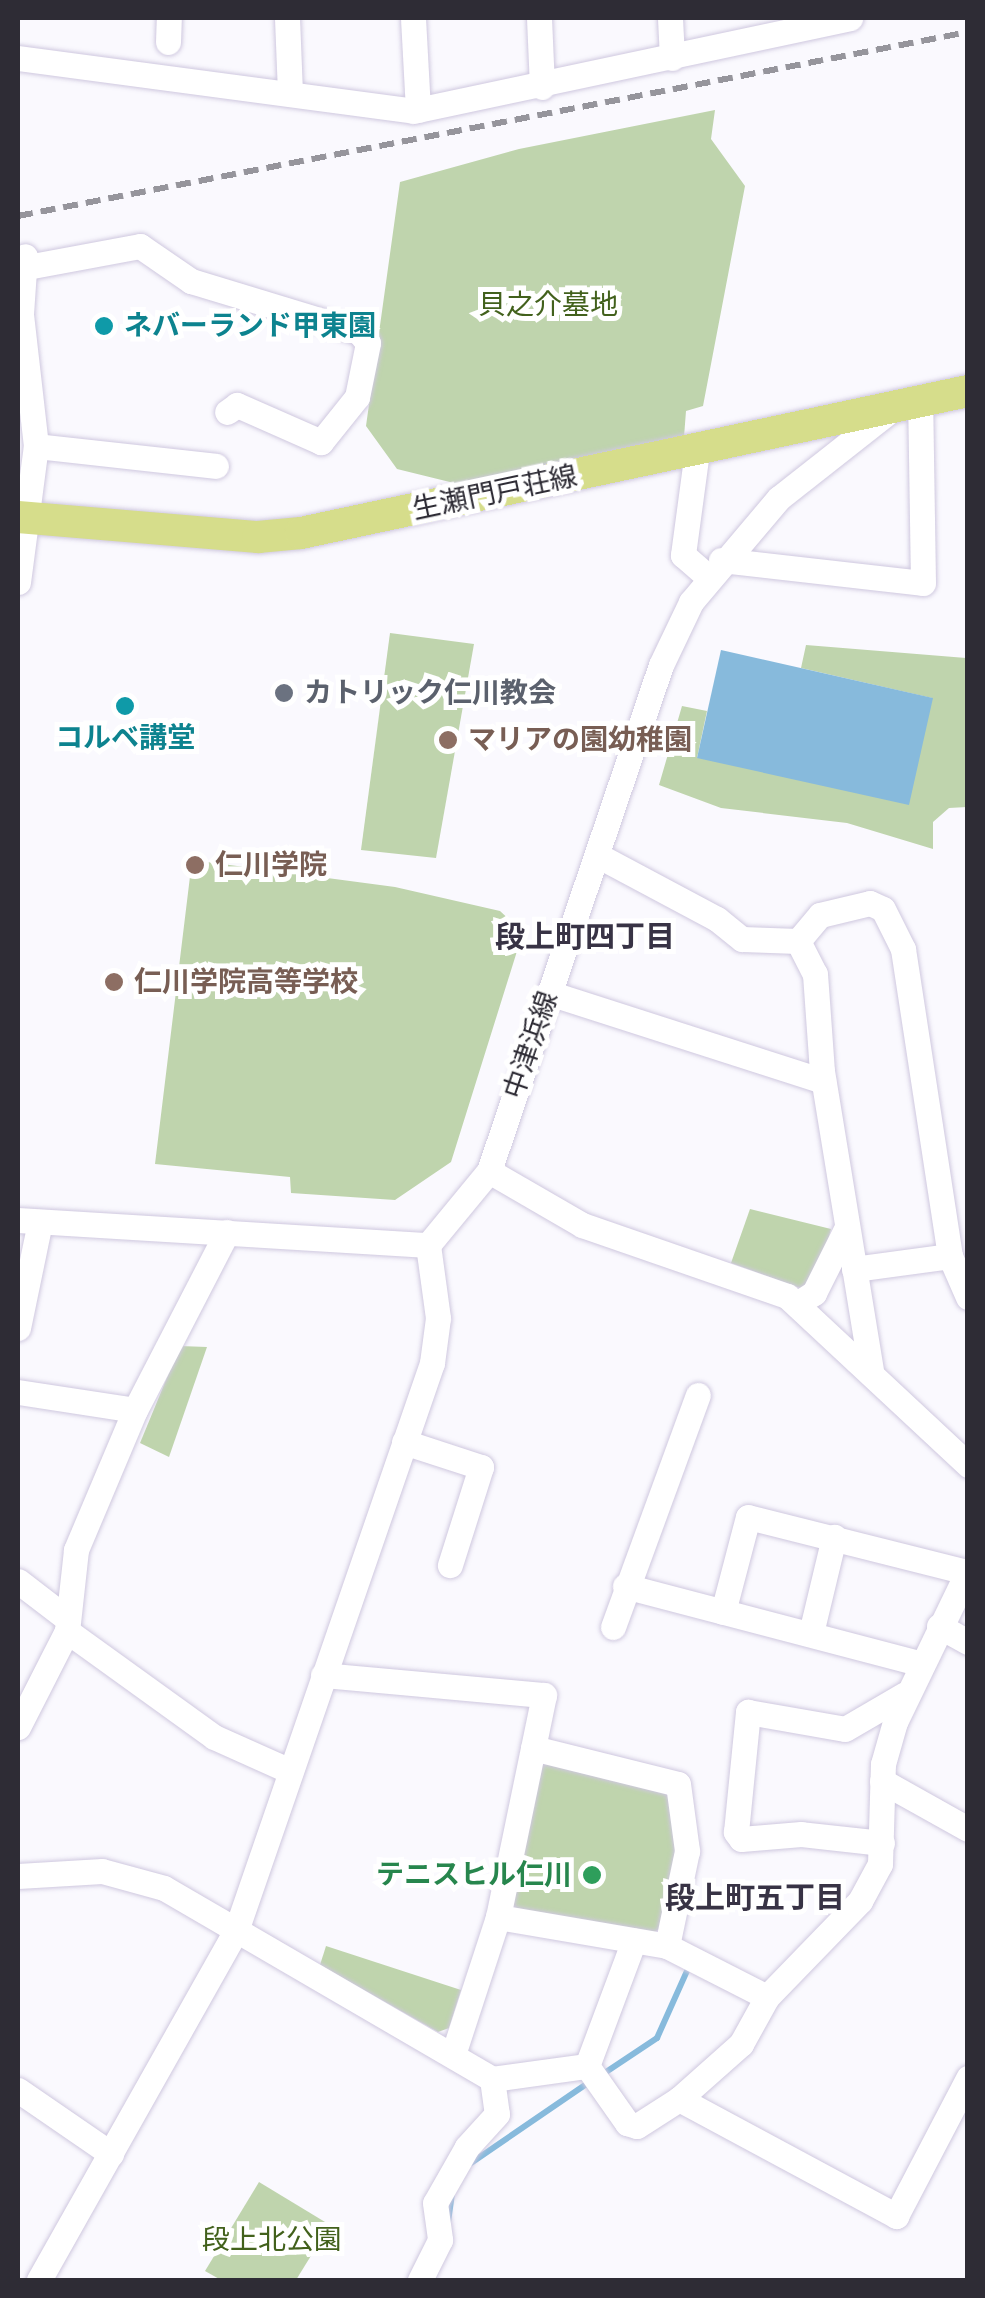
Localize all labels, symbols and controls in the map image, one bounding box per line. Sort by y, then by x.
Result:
park label: 貝之介墓地 [478,288,618,322]
place label: ネバーランド甲東園 [124,309,376,343]
marker: ネバーランド甲東園 [93,315,115,337]
street label: 生瀬門戸荘線 [409,459,581,527]
place label: カトリック仁川教会 [304,676,556,710]
marker: カトリック仁川教会 [273,682,295,704]
marker: コルベ講堂 [114,695,136,717]
place label: コルベ講堂 [55,721,195,755]
place label: マリアの園幼稚園 [468,723,692,757]
marker: マリアの園幼稚園 [437,729,459,751]
place label: 仁川学院 [215,848,327,882]
marker: 仁川学院 [184,854,206,876]
district label: 段上町四丁目 [495,919,675,955]
place label: 仁川学院高等学校 [134,965,358,999]
marker: 仁川学院高等学校 [103,971,125,993]
street label: 中津浜線 [497,987,565,1103]
place label: テニスヒル仁川 [376,1858,572,1892]
marker: テニスヒル仁川 [581,1864,603,1886]
district label: 段上町五丁目 [665,1880,845,1916]
park label: 段上北公園 [202,2223,342,2257]

